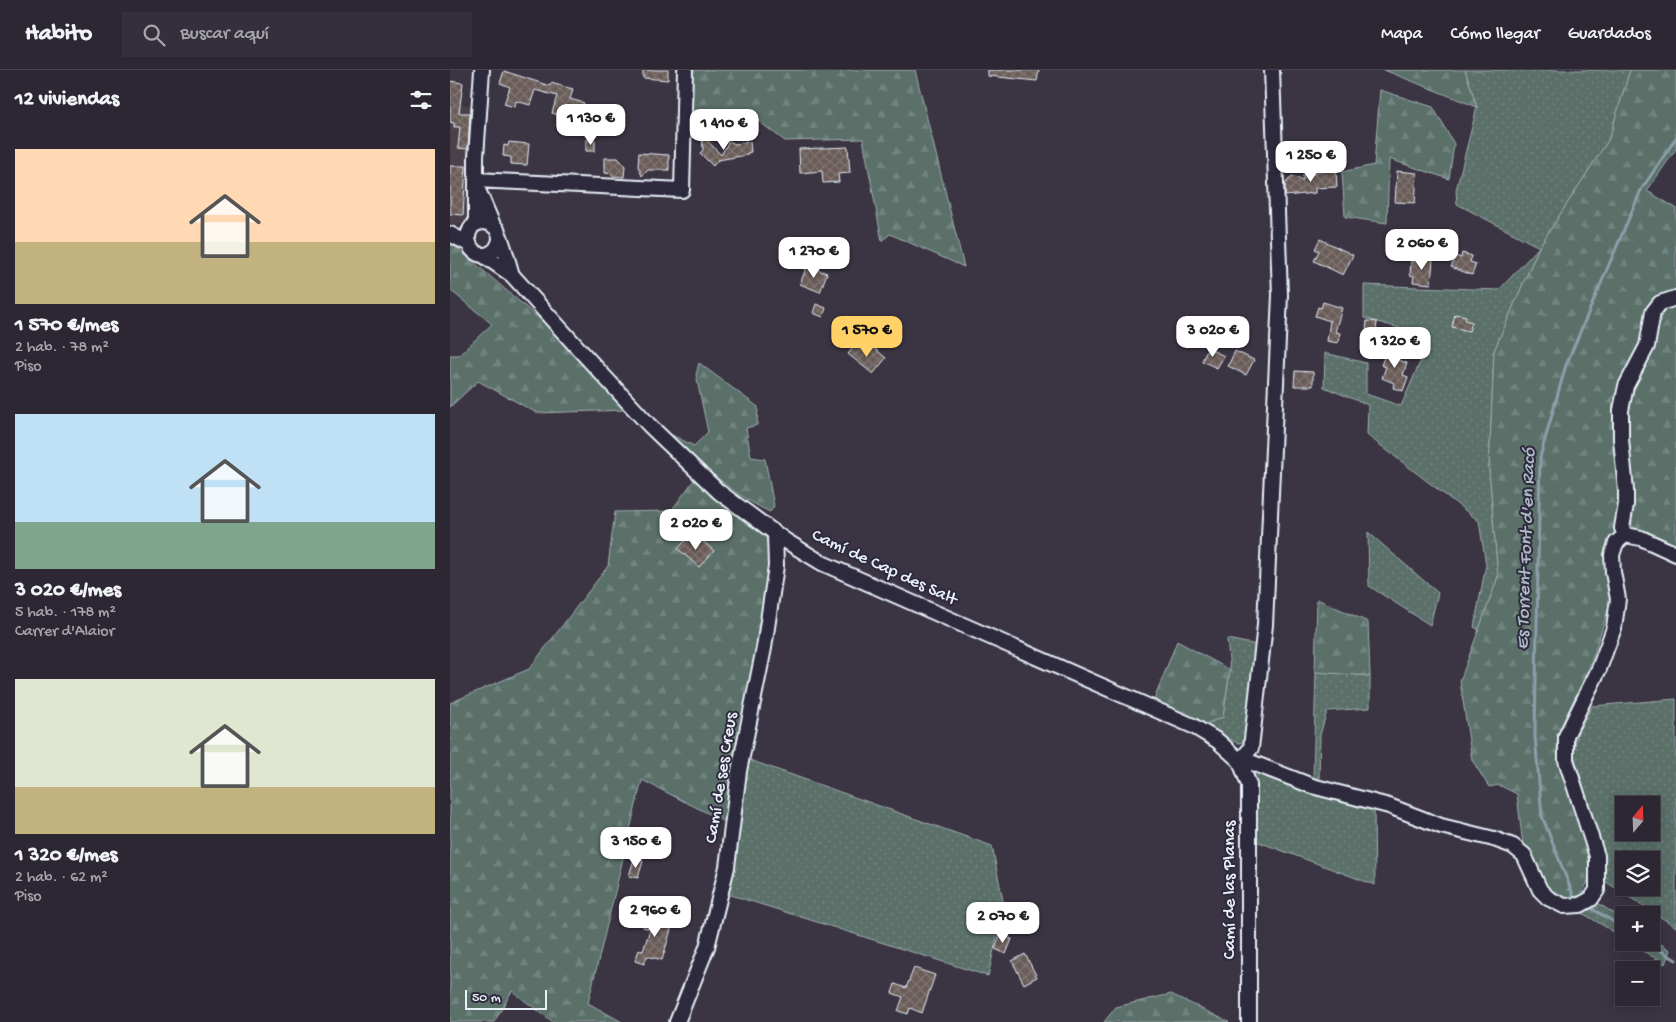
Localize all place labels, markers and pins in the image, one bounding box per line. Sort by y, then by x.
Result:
pin: 1 130 € [545,104,637,146]
pin: 1 410 € [678,108,770,151]
pin: 1 250 € [1265,140,1357,183]
pin: 2 060 € [1376,228,1468,271]
pin: 1 270 € [768,236,860,279]
pin: 1 570 € [821,316,913,358]
pin: 3 020 € [1167,316,1259,358]
pin: 1 320 € [1349,326,1441,369]
pin: 2 020 € [650,508,742,551]
pin: 3 150 € [590,826,682,869]
pin: 2 960 € [609,896,701,938]
pin: 2 070 € [957,902,1049,944]

